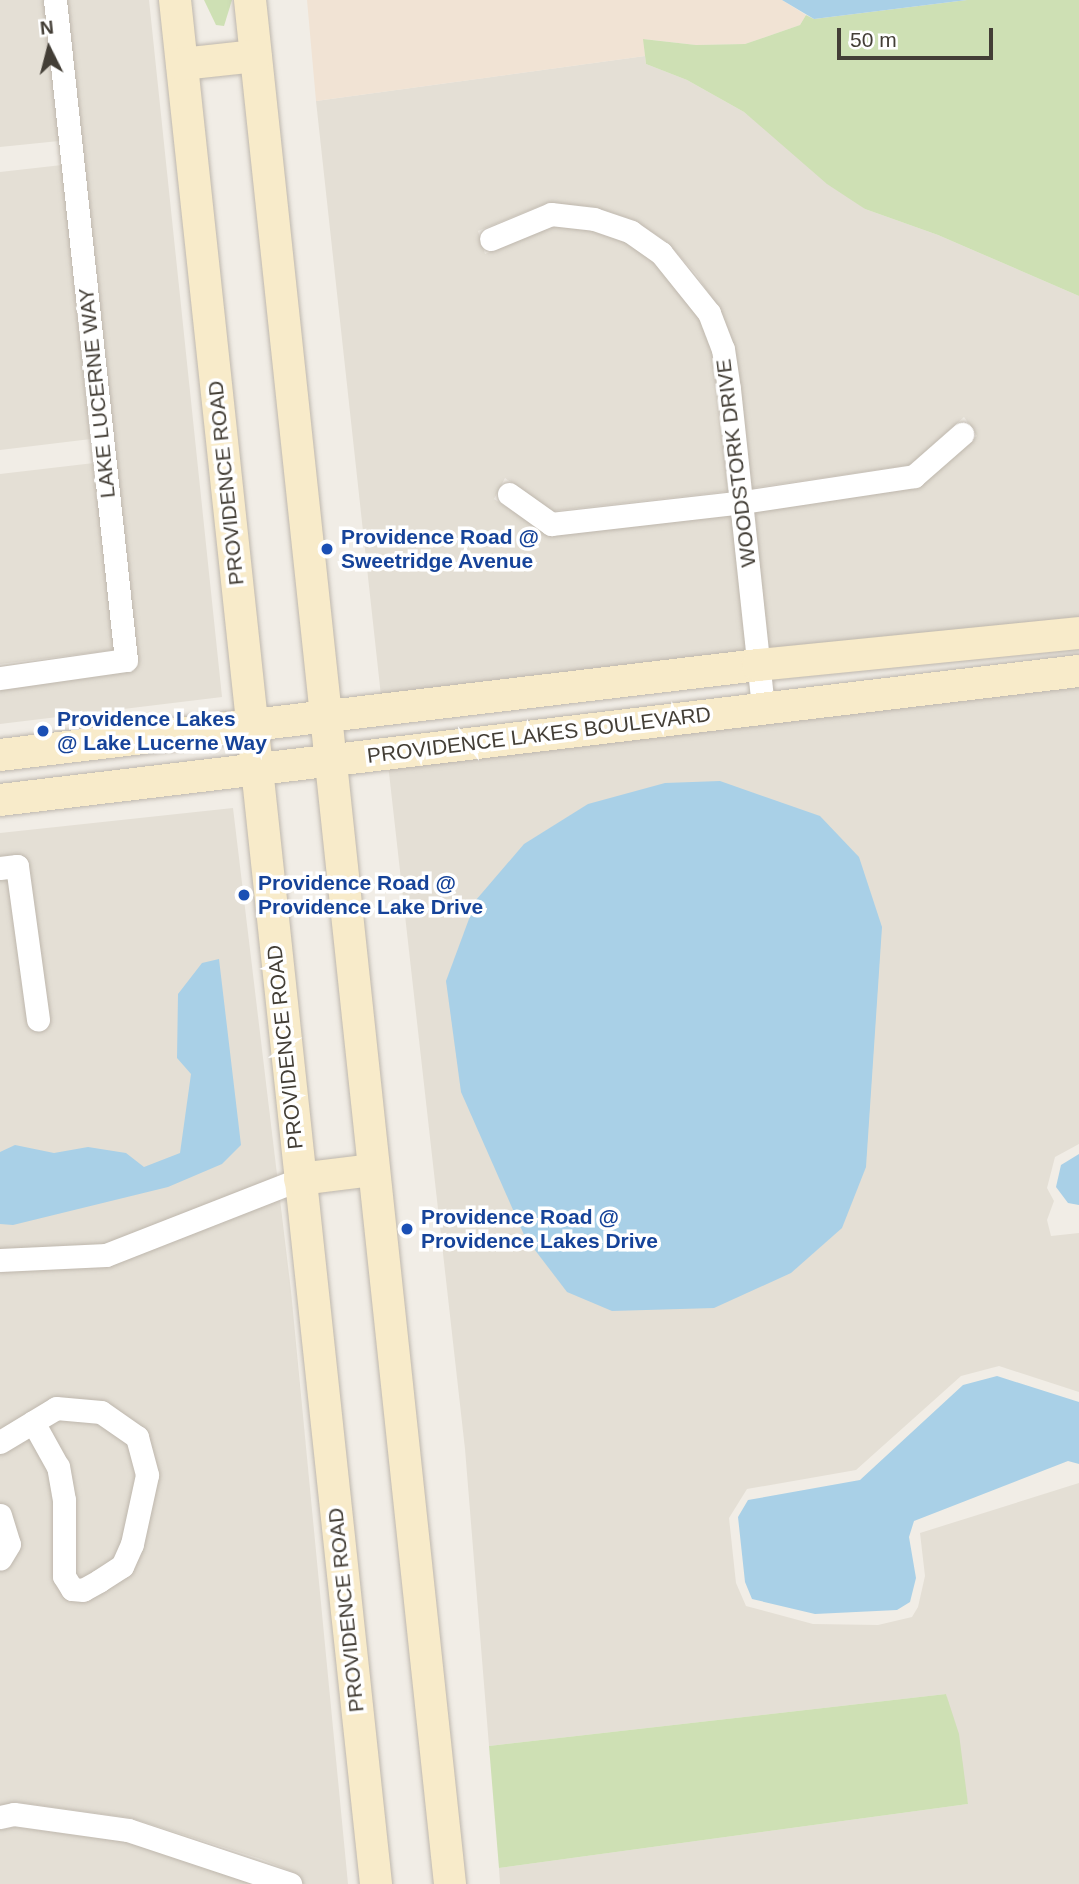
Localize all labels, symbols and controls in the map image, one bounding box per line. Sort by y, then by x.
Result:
north arrow [14,14,84,84]
scale bar [841,14,997,58]
text: N [39,16,55,39]
text: 50 m [850,28,897,51]
street label: LAKE LUCERNE WAY [73,287,121,499]
street label: WOODSTORK DRIVE [711,357,761,569]
street label: PROVIDENCE ROAD [203,380,249,586]
place label: Providence Road @ Sweetridge Avenue [341,524,539,574]
marker: Providence Road @ Sweetridge Avenue [319,541,335,557]
street label: PROVIDENCE LAKES BOULEVARD [366,701,712,769]
place label: Providence Lakes @ Lake Lucerne Way [57,706,267,756]
marker: Providence Lakes @ Lake Lucerne Way [35,723,51,739]
place label: Providence Road @ Providence Lake Drive [258,870,483,920]
marker: Providence Road @ Providence Lake Drive [236,887,252,903]
street label: PROVIDENCE ROAD [262,944,308,1150]
place label: Providence Road @ Providence Lakes Drive [421,1204,658,1254]
marker: Providence Road @ Providence Lakes Drive [399,1221,415,1237]
street label: PROVIDENCE ROAD [323,1507,369,1713]

